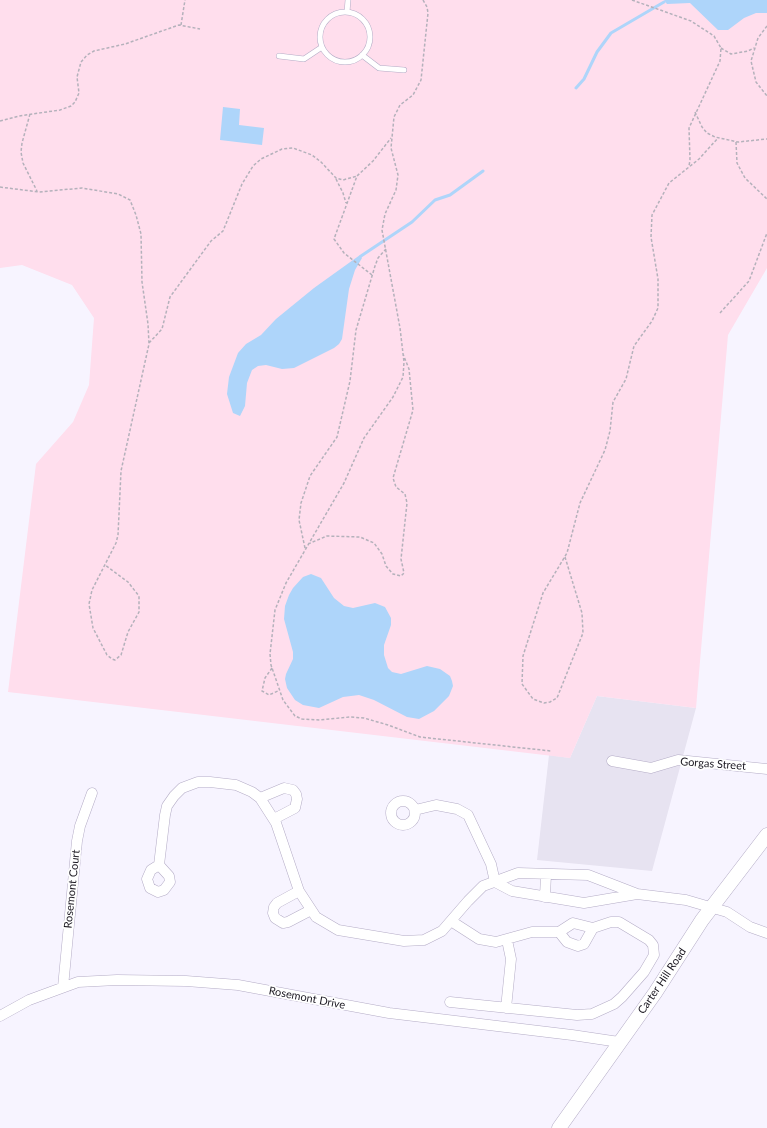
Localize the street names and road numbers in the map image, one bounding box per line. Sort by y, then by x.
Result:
street label: Gorgas Street [680,755,746,773]
street label: Rosemont Court [61,849,83,929]
street label: Carter Hill Road [635,946,689,1016]
street label: Rosemont Drive [268,984,346,1012]

